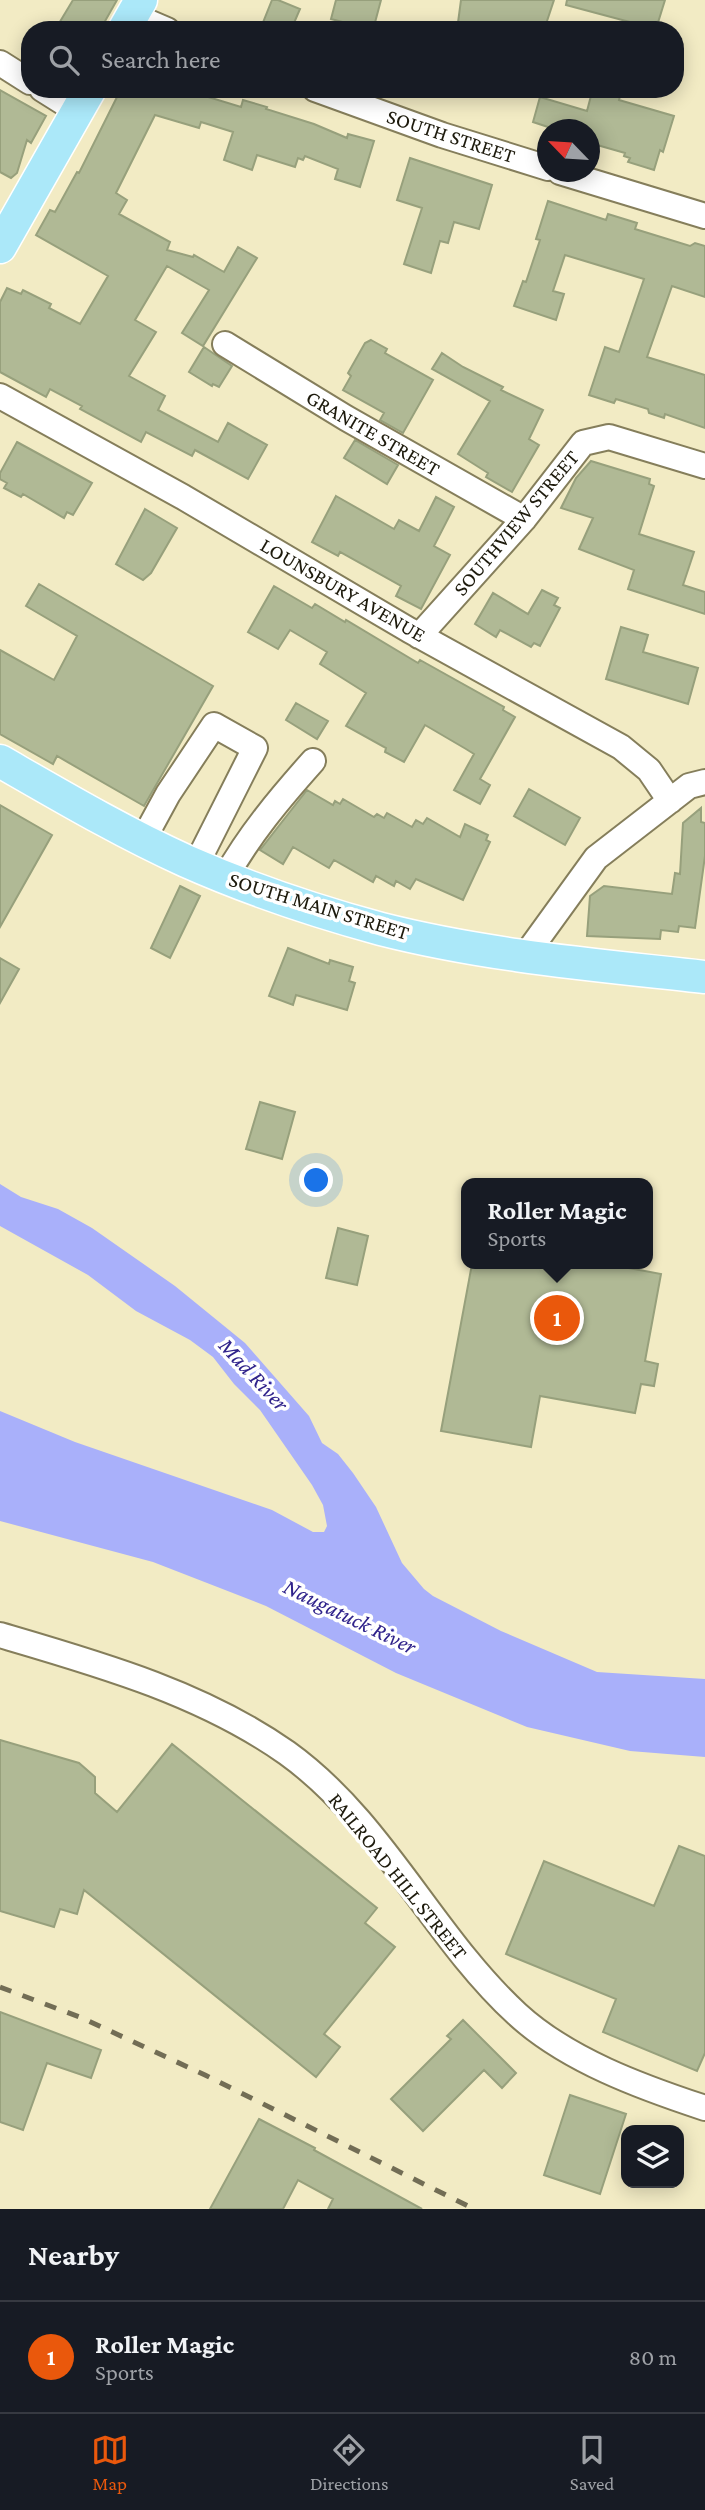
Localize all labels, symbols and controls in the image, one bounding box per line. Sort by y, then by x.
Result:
search box [21,21,684,98]
icon: search [45,41,83,79]
text: Search here [101,45,220,74]
street label: SOUTH STREET [384,104,519,168]
north arrow [537,119,600,182]
street label: GRANITE STREET [302,385,445,481]
street label: SOUTHVIEW STREET [448,445,584,601]
street label: LOUNSBURY AVENUE [256,533,430,647]
street label: SOUTH MAIN STREET [226,867,413,945]
your location [299,1163,333,1197]
popup [461,1178,653,1269]
text: Roller Magic [487,1196,627,1225]
text: Sports [487,1225,546,1251]
pin: 1 [534,1292,580,1344]
water label: Mad River [213,1331,295,1417]
water label: Naugatuck River [280,1573,421,1660]
street label: RAILROAD HILL STREET [324,1788,473,1964]
map controls [621,2125,684,2188]
button: layers [621,2125,684,2188]
text: Nearby [28,2238,119,2271]
text: Roller Magic [95,2330,234,2359]
text: 1 [47,2344,55,2370]
text: 80 m [629,2344,677,2370]
text: Sports [95,2359,154,2385]
tab: Map [91,2431,129,2494]
tab: Directions [310,2431,389,2494]
tab: Saved [570,2431,614,2494]

